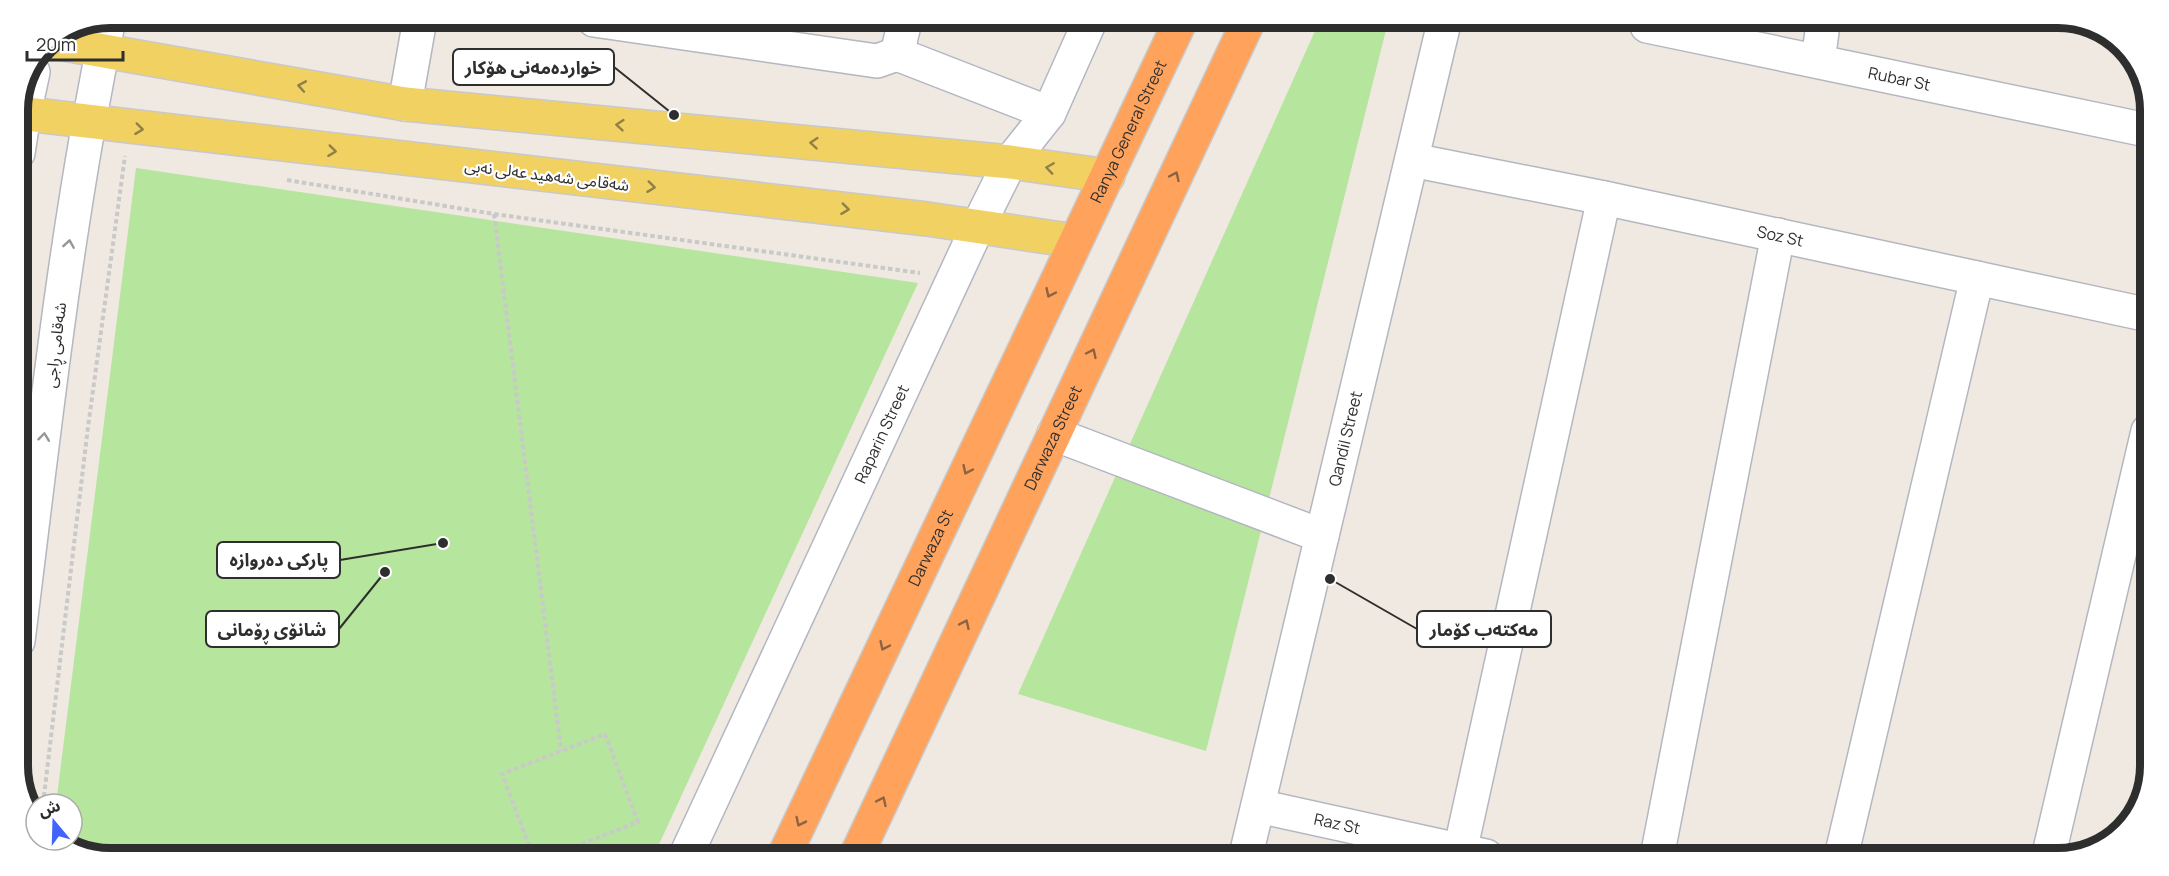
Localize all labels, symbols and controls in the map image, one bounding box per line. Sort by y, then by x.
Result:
scale bar [27,24,123,62]
text: 20 m [36,32,76,56]
callout: خواردەمەنی هۆکار [453,49,614,85]
text: خواردەمەنی هۆکار [464,55,601,79]
street label: Ranya General Street [1085,56,1171,206]
street label: Rubar St [1866,61,1933,96]
one-way arrow [297,80,307,93]
one-way arrow [616,119,625,132]
one-way arrow [134,122,143,134]
one-way arrow [810,137,819,150]
one-way arrow [328,144,337,157]
street label: شەقامی شەهید عەلی نەبی [463,154,631,196]
one-way arrow [1045,162,1055,174]
one-way arrow [1168,172,1180,183]
one-way arrow [647,180,656,193]
one-way arrow [841,203,850,215]
street label: Soz St [1755,220,1806,252]
one-way arrow [63,239,75,249]
one-way arrow [1046,287,1058,298]
street label: شەقامی ڕاجی [39,301,75,389]
one-way arrow [1085,348,1097,359]
street label: Raparin Street [849,381,914,487]
street label: Darwaza Street [1019,382,1087,494]
street label: Qandil Street [1323,389,1367,488]
one-way arrow [37,433,49,442]
one-way arrow [962,463,974,474]
street label: Darwaza St [903,506,958,590]
callout: پارکی دەروازە [217,542,340,578]
text: پارکی دەروازە [229,547,329,572]
callout: شانۆی ڕۆمانی [206,611,339,647]
callout: مەکتەب کۆمار [1417,611,1551,647]
text: شانۆی ڕۆمانی [218,617,326,645]
text: مەکتەب کۆمار [1428,617,1539,641]
one-way arrow [957,620,969,631]
one-way arrow [879,639,891,650]
north arrow [24,792,84,852]
text: ش [35,794,63,822]
one-way arrow [875,796,887,807]
street label: Raz St [1312,808,1362,839]
one-way arrow [795,816,807,827]

